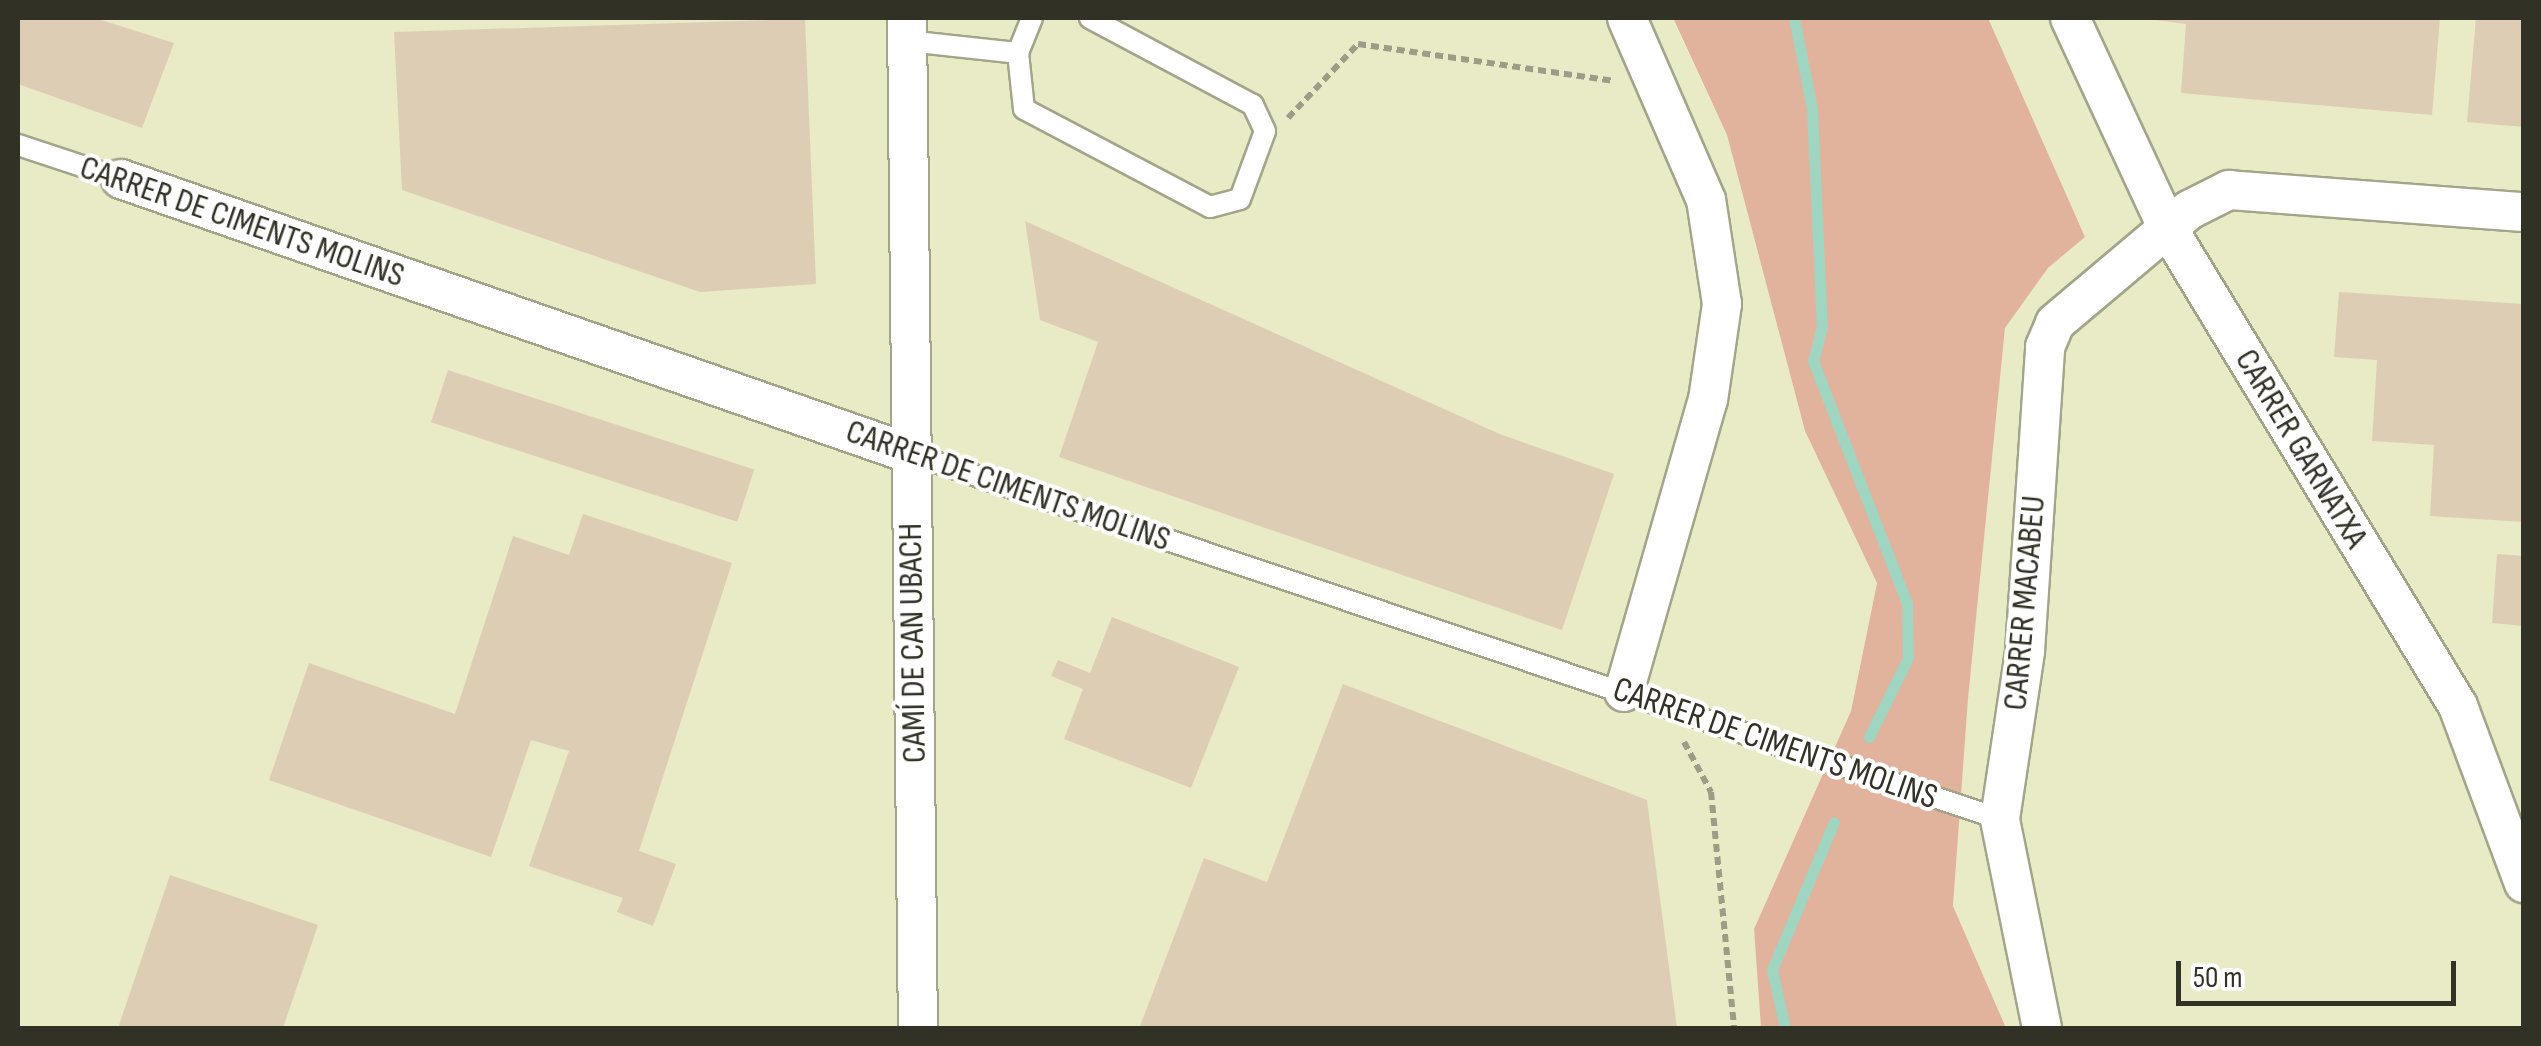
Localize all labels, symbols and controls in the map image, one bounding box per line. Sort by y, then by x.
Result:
street label: CARRER DE CIMENTS MOLINS [74,147,410,297]
street label: CARRER GARNATXA [2225,342,2377,556]
street label: CARRER DE CIMENTS MOLINS [840,411,1176,561]
street label: CARRER MACABEU [1995,494,2055,712]
street label: CAMÍ DE CAN UBACH [890,522,936,764]
street label: CARRER DE CIMENTS MOLINS [1607,669,1943,819]
scale bar [2181,941,2461,1003]
text: 50 m [2193,960,2242,996]

